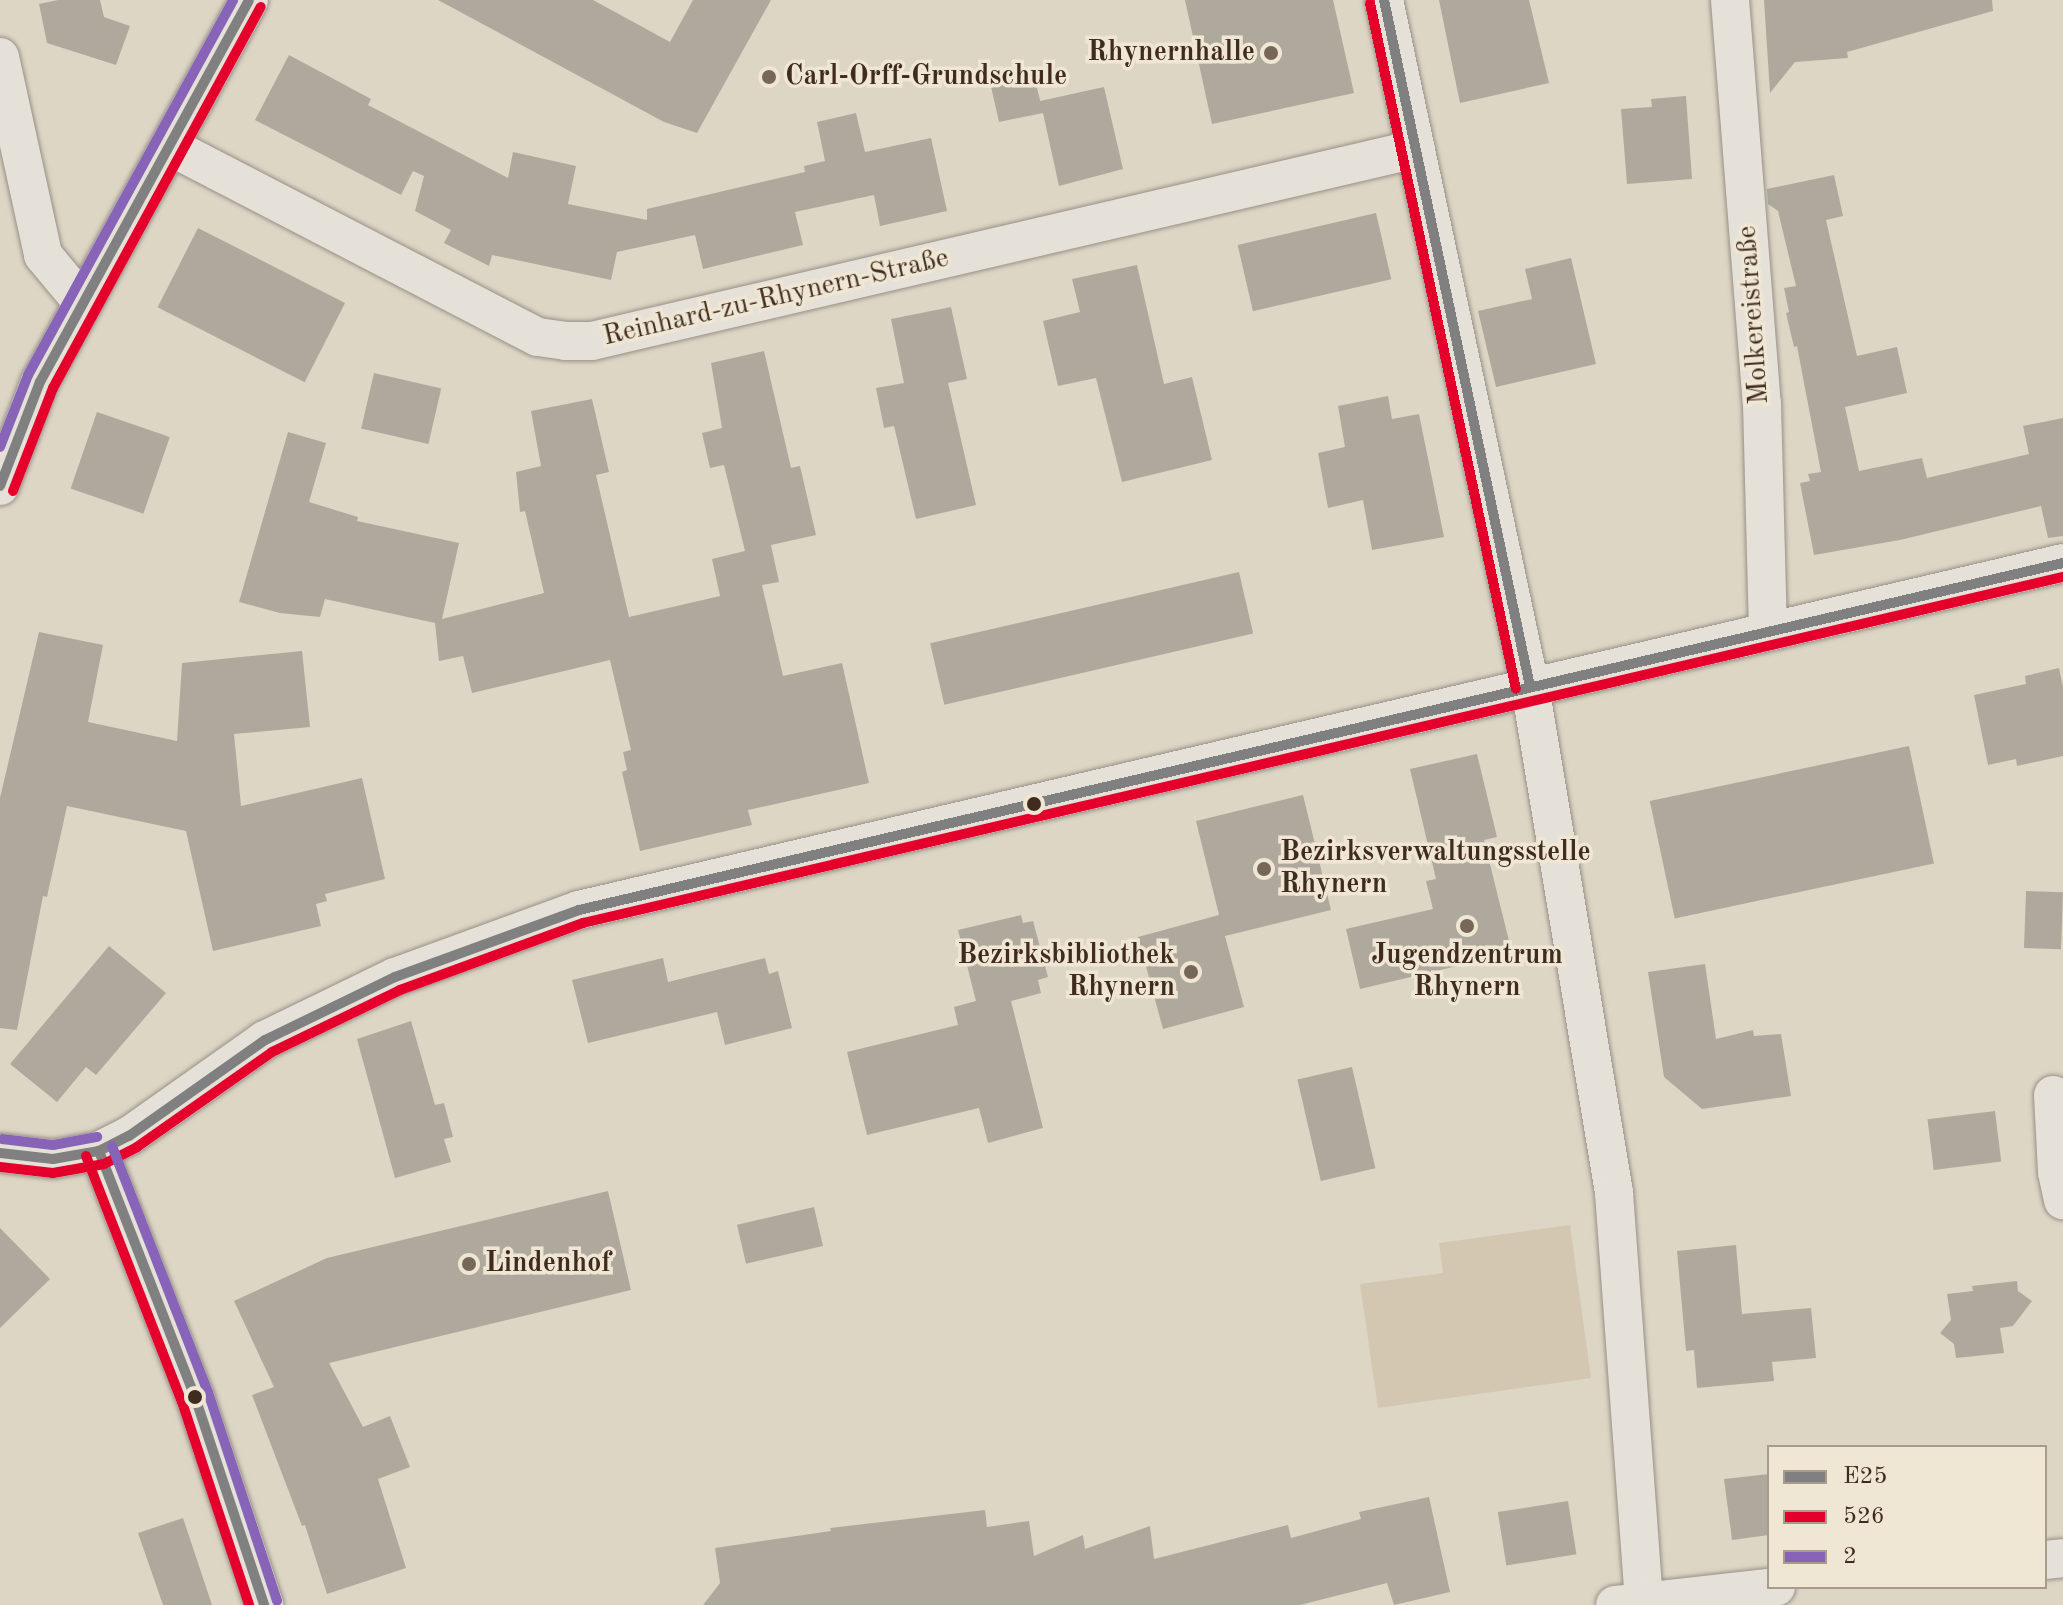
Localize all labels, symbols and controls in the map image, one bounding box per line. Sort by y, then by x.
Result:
place label: Rhynernhalle [1087,36,1255,70]
marker: Rhynernhalle [1262,44,1280,62]
place label: Carl-Orff-Grundschule [785,60,1067,94]
marker: Carl-Orff-Grundschule [760,68,778,86]
street label: Molkereistraße [1731,224,1777,406]
street label: Reinhard-zu-Rhynern-Straße [600,242,952,354]
unlabelled marker [1026,796,1042,812]
place label: Bezirksverwaltungsstelle Rhynern [1280,836,1591,902]
marker: Bezirksverwaltungsstelle Rhynern [1255,860,1273,878]
marker: Jugendzentrum Rhynern [1458,917,1476,935]
place label: Bezirksbibliothek Rhynern [957,939,1175,1005]
place label: Jugendzentrum Rhynern [1371,939,1563,1005]
marker: Bezirksbibliothek Rhynern [1182,963,1200,981]
place label: Lindenhof [485,1247,611,1281]
marker: Lindenhof [460,1255,478,1273]
unlabelled marker [187,1389,203,1405]
legend [1767,1445,2047,1589]
text: E25 [1843,1465,1887,1489]
text: 526 [1843,1505,1885,1529]
text: 2 [1843,1545,1857,1569]

